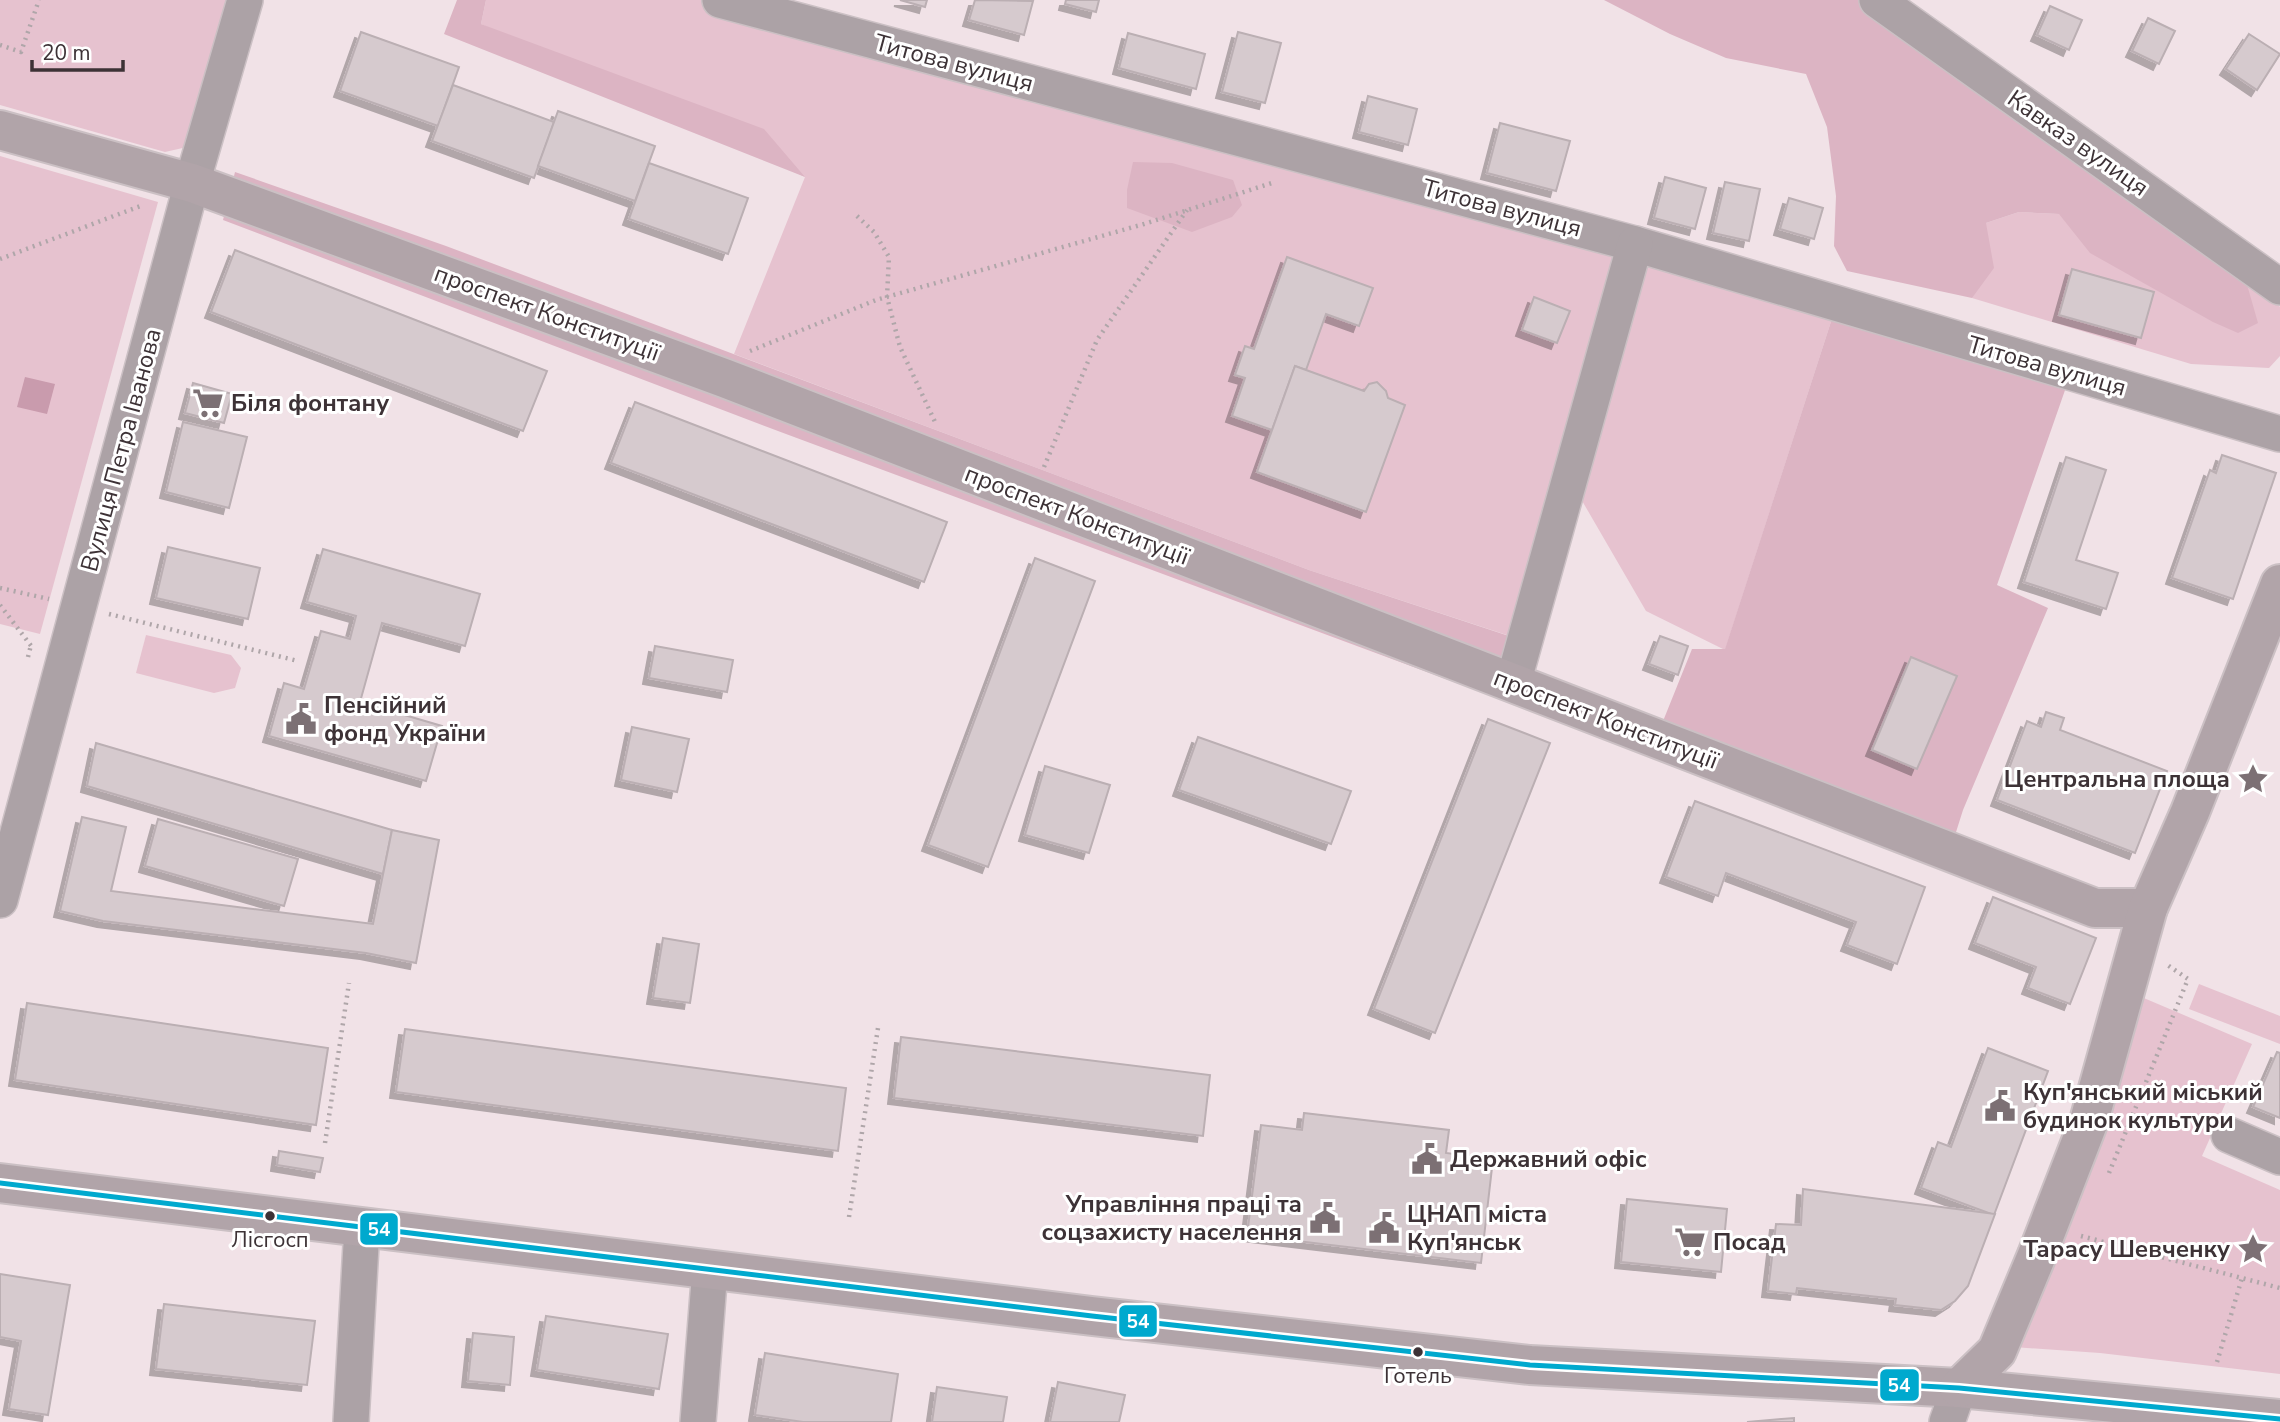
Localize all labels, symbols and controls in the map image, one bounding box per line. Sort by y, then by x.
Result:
street label: Титова вулиця [871,26,1037,100]
scale bar [32,28,122,72]
text: 20 m [42,39,91,67]
street label: Кавказ вулиця [2001,83,2155,203]
street label: Титова вулиця [1419,171,1585,245]
street label: проспект Конституції [430,257,665,369]
street label: Вулиця Петра Іванова [73,325,169,575]
street label: Титова вулиця [1964,328,2130,404]
supermarket icon: Біля фонтану [191,386,225,420]
place label: Біля фонтану [231,387,389,419]
street label: проспект Конституції [960,457,1195,573]
street label: проспект Конституції [1489,661,1724,777]
place label: Пенсійний фонд України [324,689,486,749]
public building icon: Пенсійний фонд України [284,702,318,736]
place icon: Центральна площа [2236,762,2270,796]
place label: Центральна площа [2004,763,2230,795]
place label: Куп'янський міський будинок культури [2023,1076,2263,1136]
public building icon: Куп'янський міський будинок культури [1983,1089,2017,1123]
public building icon: Державний офіс [1410,1142,1444,1176]
place label: Державний офіс [1450,1143,1647,1175]
place label: Управління праці та соцзахисту населення [1041,1188,1302,1248]
place label: ЦНАП міста Куп'янськ [1407,1198,1547,1258]
public building icon: Управління праці та соцзахисту населення [1308,1201,1342,1235]
marker: Лісгосп [263,1209,277,1223]
public building icon: ЦНАП міста Куп'янськ [1367,1211,1401,1245]
line badge: 54 [359,1212,399,1246]
text: 54 [368,1217,390,1243]
place label: Лісгосп [231,1225,309,1255]
supermarket icon: Посад [1673,1225,1707,1259]
place label: Посад [1713,1226,1786,1258]
place icon: Тарасу Шевченку [2236,1232,2270,1266]
place label: Тарасу Шевченку [2023,1233,2230,1265]
line badge: 54 [1118,1304,1158,1338]
text: 54 [1127,1309,1149,1335]
marker: Готель [1411,1345,1425,1359]
place label: Готель [1384,1361,1452,1391]
line badge: 54 [1879,1368,1920,1402]
text: 54 [1888,1373,1910,1399]

